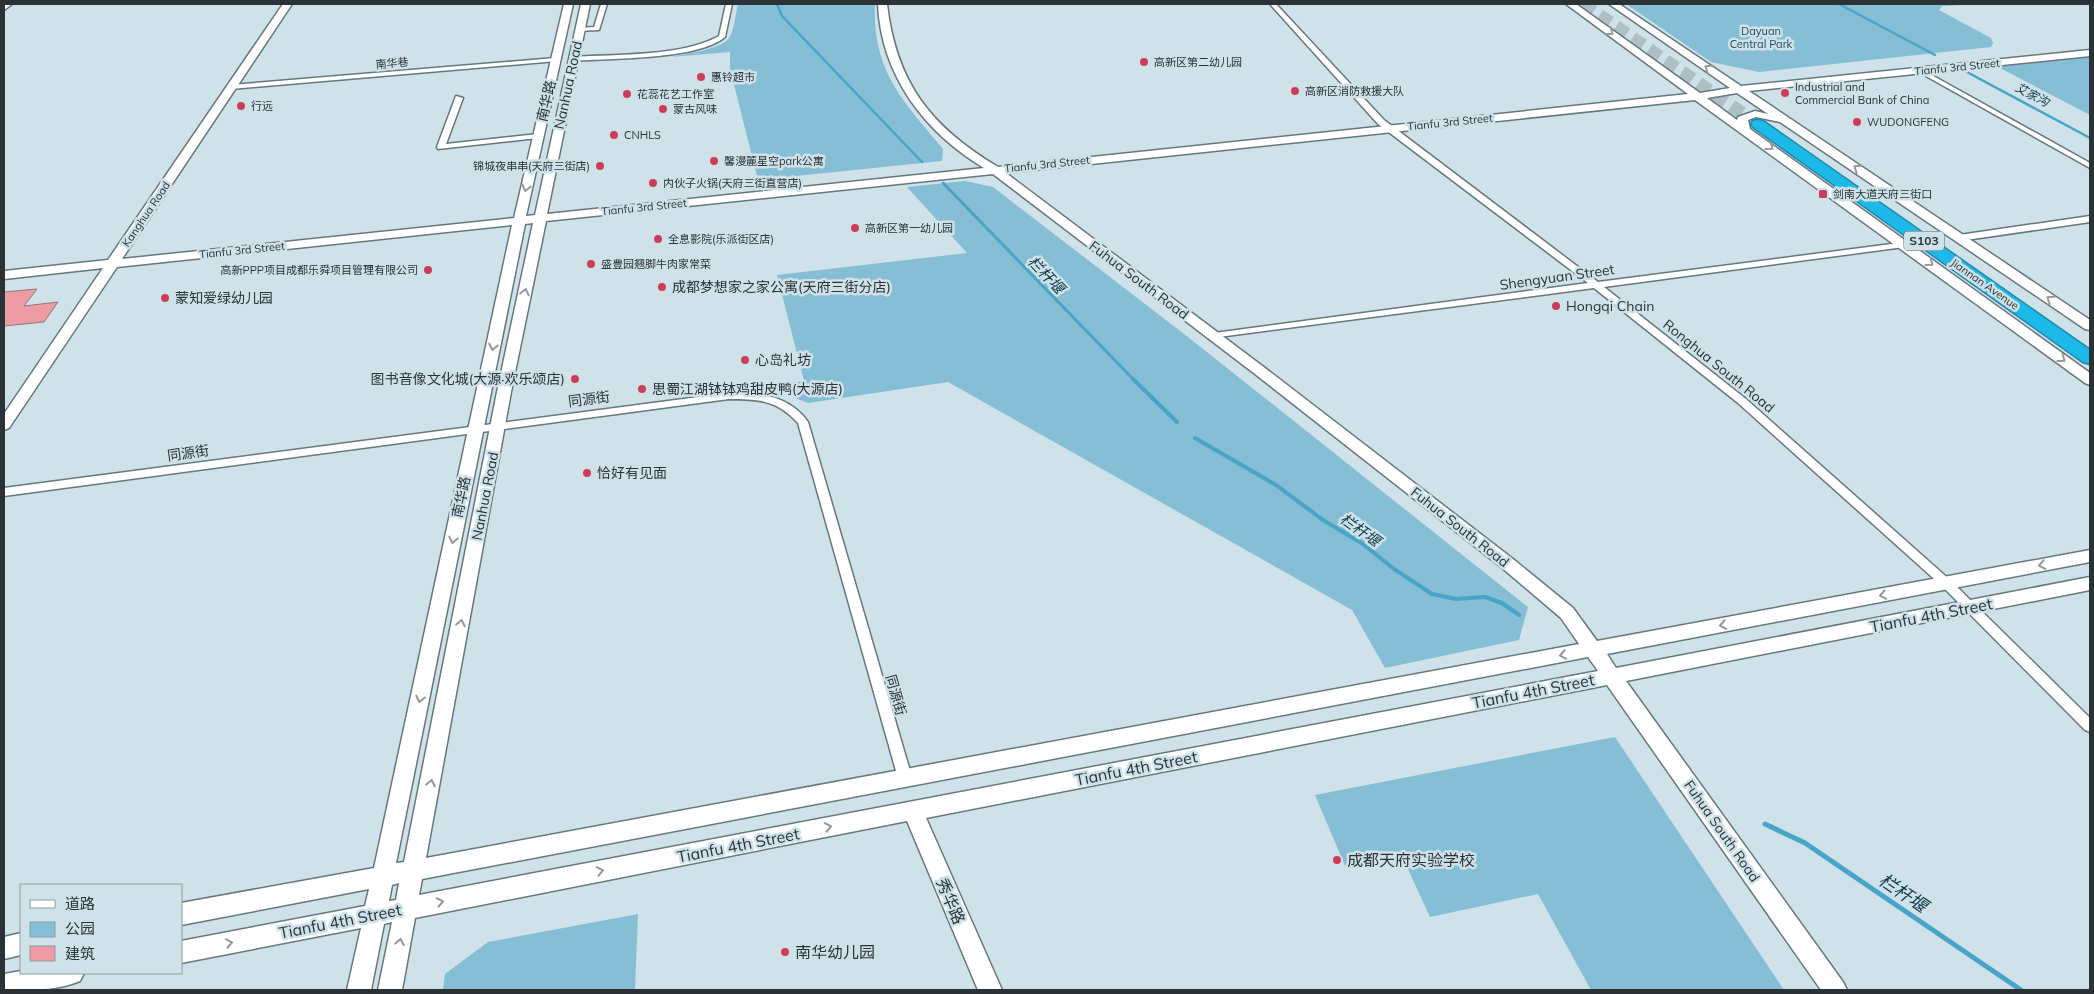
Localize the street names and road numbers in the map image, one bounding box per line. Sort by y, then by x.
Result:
street label: Nanhua Road [550,39,586,131]
street label: 南华巷 [375,55,409,71]
street label: Tianfu 3rd Street [1914,56,2000,78]
street label: 南华路 [533,79,559,123]
street label: Tianfu 3rd Street [1407,111,1493,133]
street label: Tianfu 3rd Street [1004,153,1090,175]
street label: Kanghua Road [119,179,173,249]
street label: Tianfu 3rd Street [601,196,687,218]
road number: S103 [1904,232,1944,250]
street label: Fuhua South Road [1086,237,1192,323]
street label: Tianfu 3rd Street [199,239,285,261]
street label: Jiannan Avenue [1948,255,2022,313]
street label: Shengyuan Street [1498,260,1616,294]
street label: Ronghua South Road [1660,315,1778,417]
street label: 同源街 [567,388,611,410]
street label: 同源街 [166,441,210,465]
street label: Nanhua Road [468,450,502,542]
street label: 南华路 [448,475,474,519]
street label: Fuhua South Road [1407,483,1513,571]
street label: Tianfu 4th Street [1868,593,1994,637]
street label: Tianfu 4th Street [1470,669,1596,713]
street label: 同源街 [882,672,910,718]
street label: Tianfu 4th Street [1073,746,1199,790]
street label: Fuhua South Road [1680,777,1764,885]
street label: Tianfu 4th Street [675,823,801,867]
street label: 秀华路 [932,875,970,927]
street label: Tianfu 4th Street [277,899,403,943]

